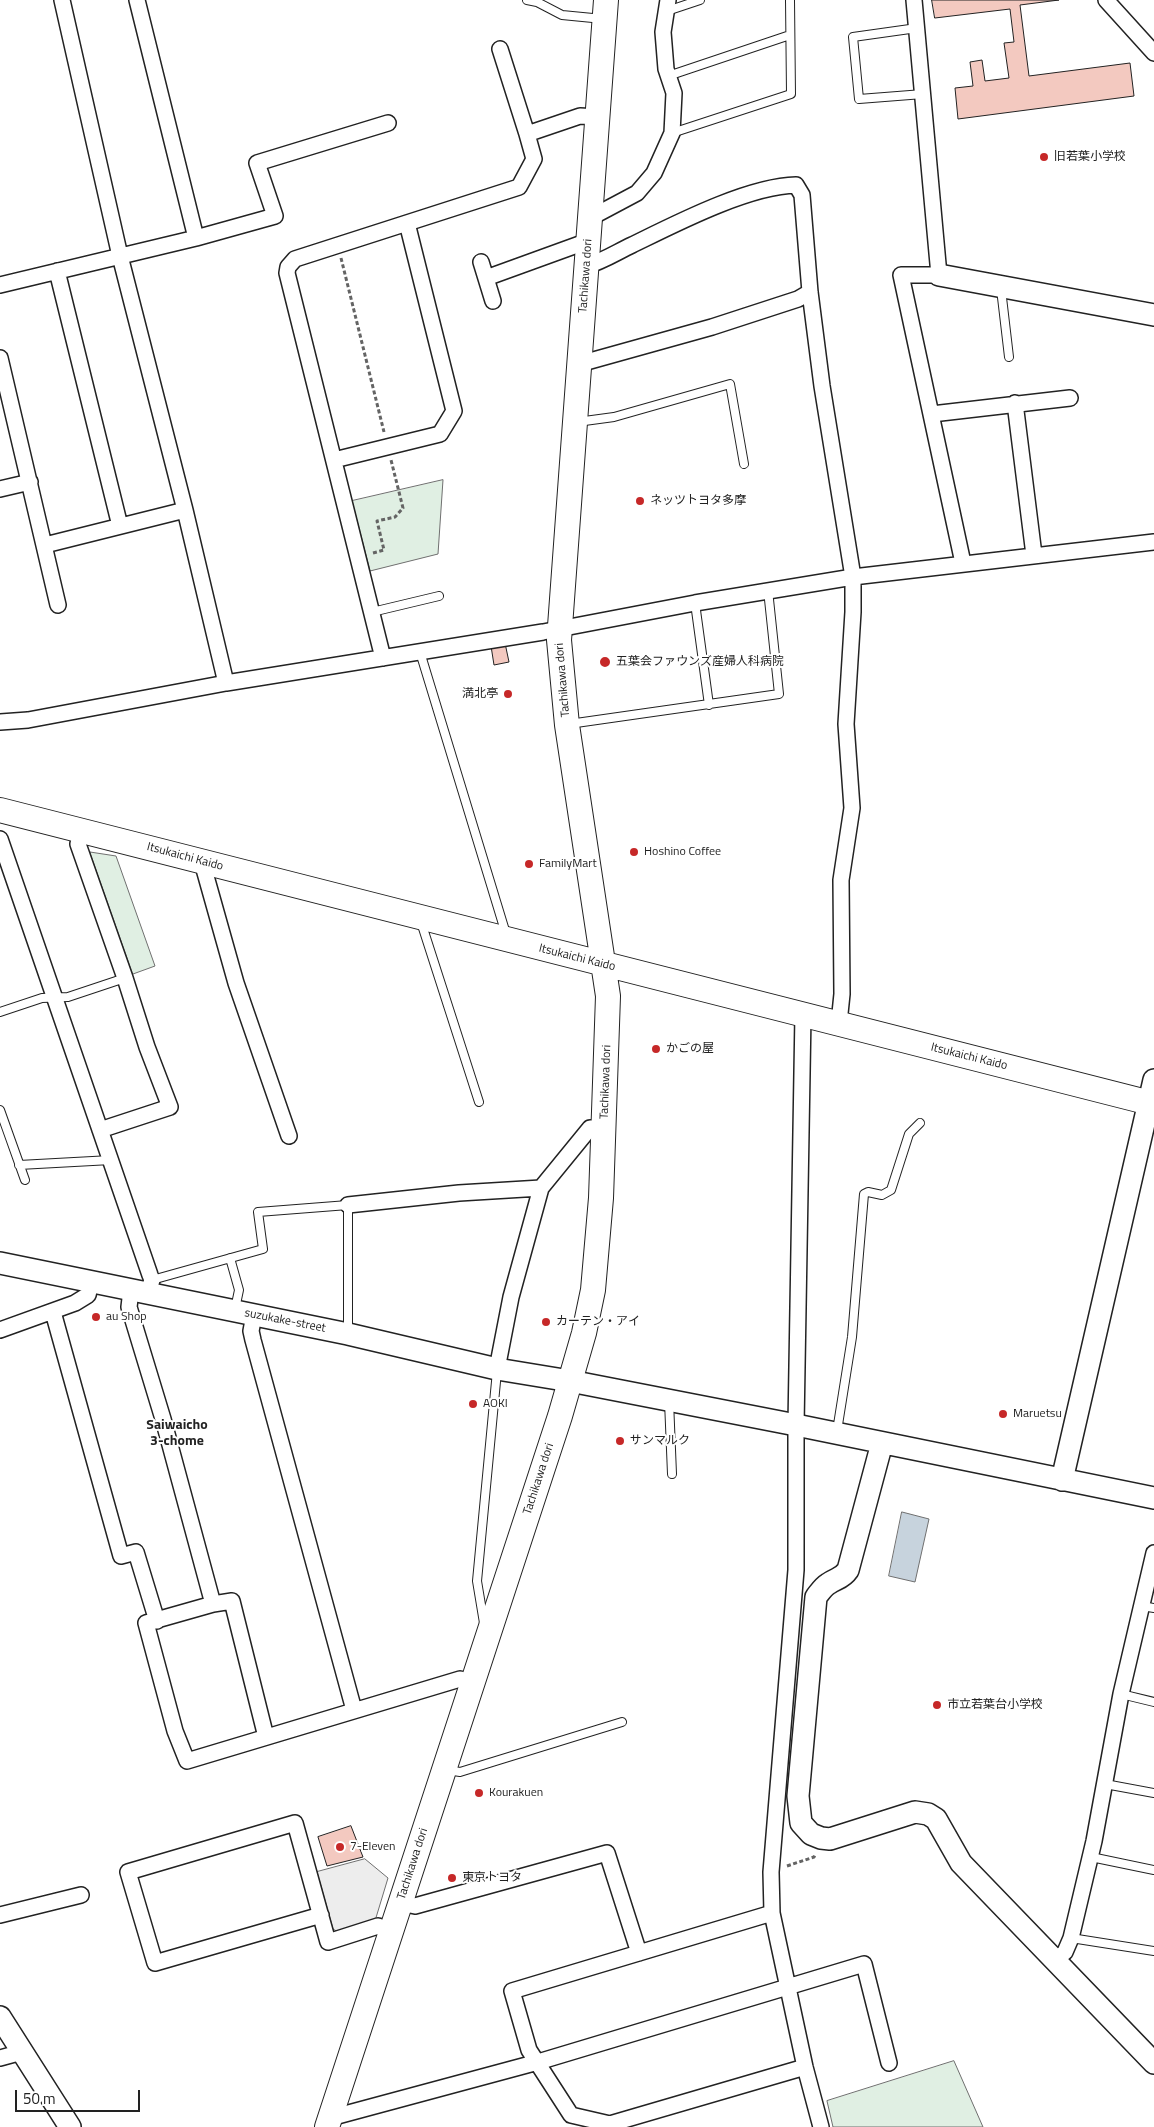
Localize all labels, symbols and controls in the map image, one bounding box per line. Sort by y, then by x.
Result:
place label: 旧若葉小学校 [1054,150,1126,164]
marker: 旧若葉小学校 [1038,151,1050,163]
street label: Tachikawa dori [576,238,596,314]
place label: ネッツトヨタ多摩 [650,494,746,508]
marker: ネッツトヨタ多摩 [634,495,646,507]
street label: Tachikawa dori [553,642,573,718]
marker: 五葉会ファウンズ産婦人科病院 [598,655,612,669]
place label: 五葉会ファウンズ産婦人科病院 [616,655,784,669]
place label: 満北亭 [462,687,498,701]
marker: 満北亭 [502,688,514,700]
street label: Itsukaichi Kaido [145,840,225,874]
place label: Hoshino Coffee [644,845,721,859]
marker: Hoshino Coffee [628,846,640,858]
place label: FamilyMart [539,857,597,871]
marker: FamilyMart [523,858,535,870]
street label: Itsukaichi Kaido [537,942,617,974]
street label: Itsukaichi Kaido [929,1041,1009,1073]
place label: かごの屋 [666,1042,714,1056]
marker: かごの屋 [650,1043,662,1055]
street label: Tachikawa dori [598,1045,614,1119]
street label: suzukake-street [243,1306,327,1336]
place label: au Shop [106,1310,147,1324]
marker: au Shop [90,1311,102,1323]
place label: カーテン・アイ [556,1315,640,1329]
marker: カーテン・アイ [540,1316,552,1328]
place label: AOKI [483,1397,508,1411]
marker: AOKI [467,1398,479,1410]
place label: Maruetsu [1013,1407,1062,1421]
marker: Maruetsu [997,1408,1009,1420]
district label: Saiwaicho 3-chome [146,1418,208,1450]
place label: サンマルク [630,1434,690,1448]
marker: サンマルク [614,1435,626,1447]
street label: Tachikawa dori [521,1441,557,1517]
place label: 市立若葉台小学校 [947,1698,1043,1712]
marker: 市立若葉台小学校 [931,1699,943,1711]
place label: Kourakuen [489,1786,543,1800]
marker: Kourakuen [473,1787,485,1799]
street label: Tachikawa dori [395,1826,431,1902]
place label: 7-Eleven [350,1840,396,1854]
marker: 7-Eleven [334,1841,346,1853]
place label: 東京トヨタ [462,1871,522,1885]
marker: 東京トヨタ [446,1872,458,1884]
scale bar [18,2080,142,2112]
text: 50 m [23,2087,56,2110]

